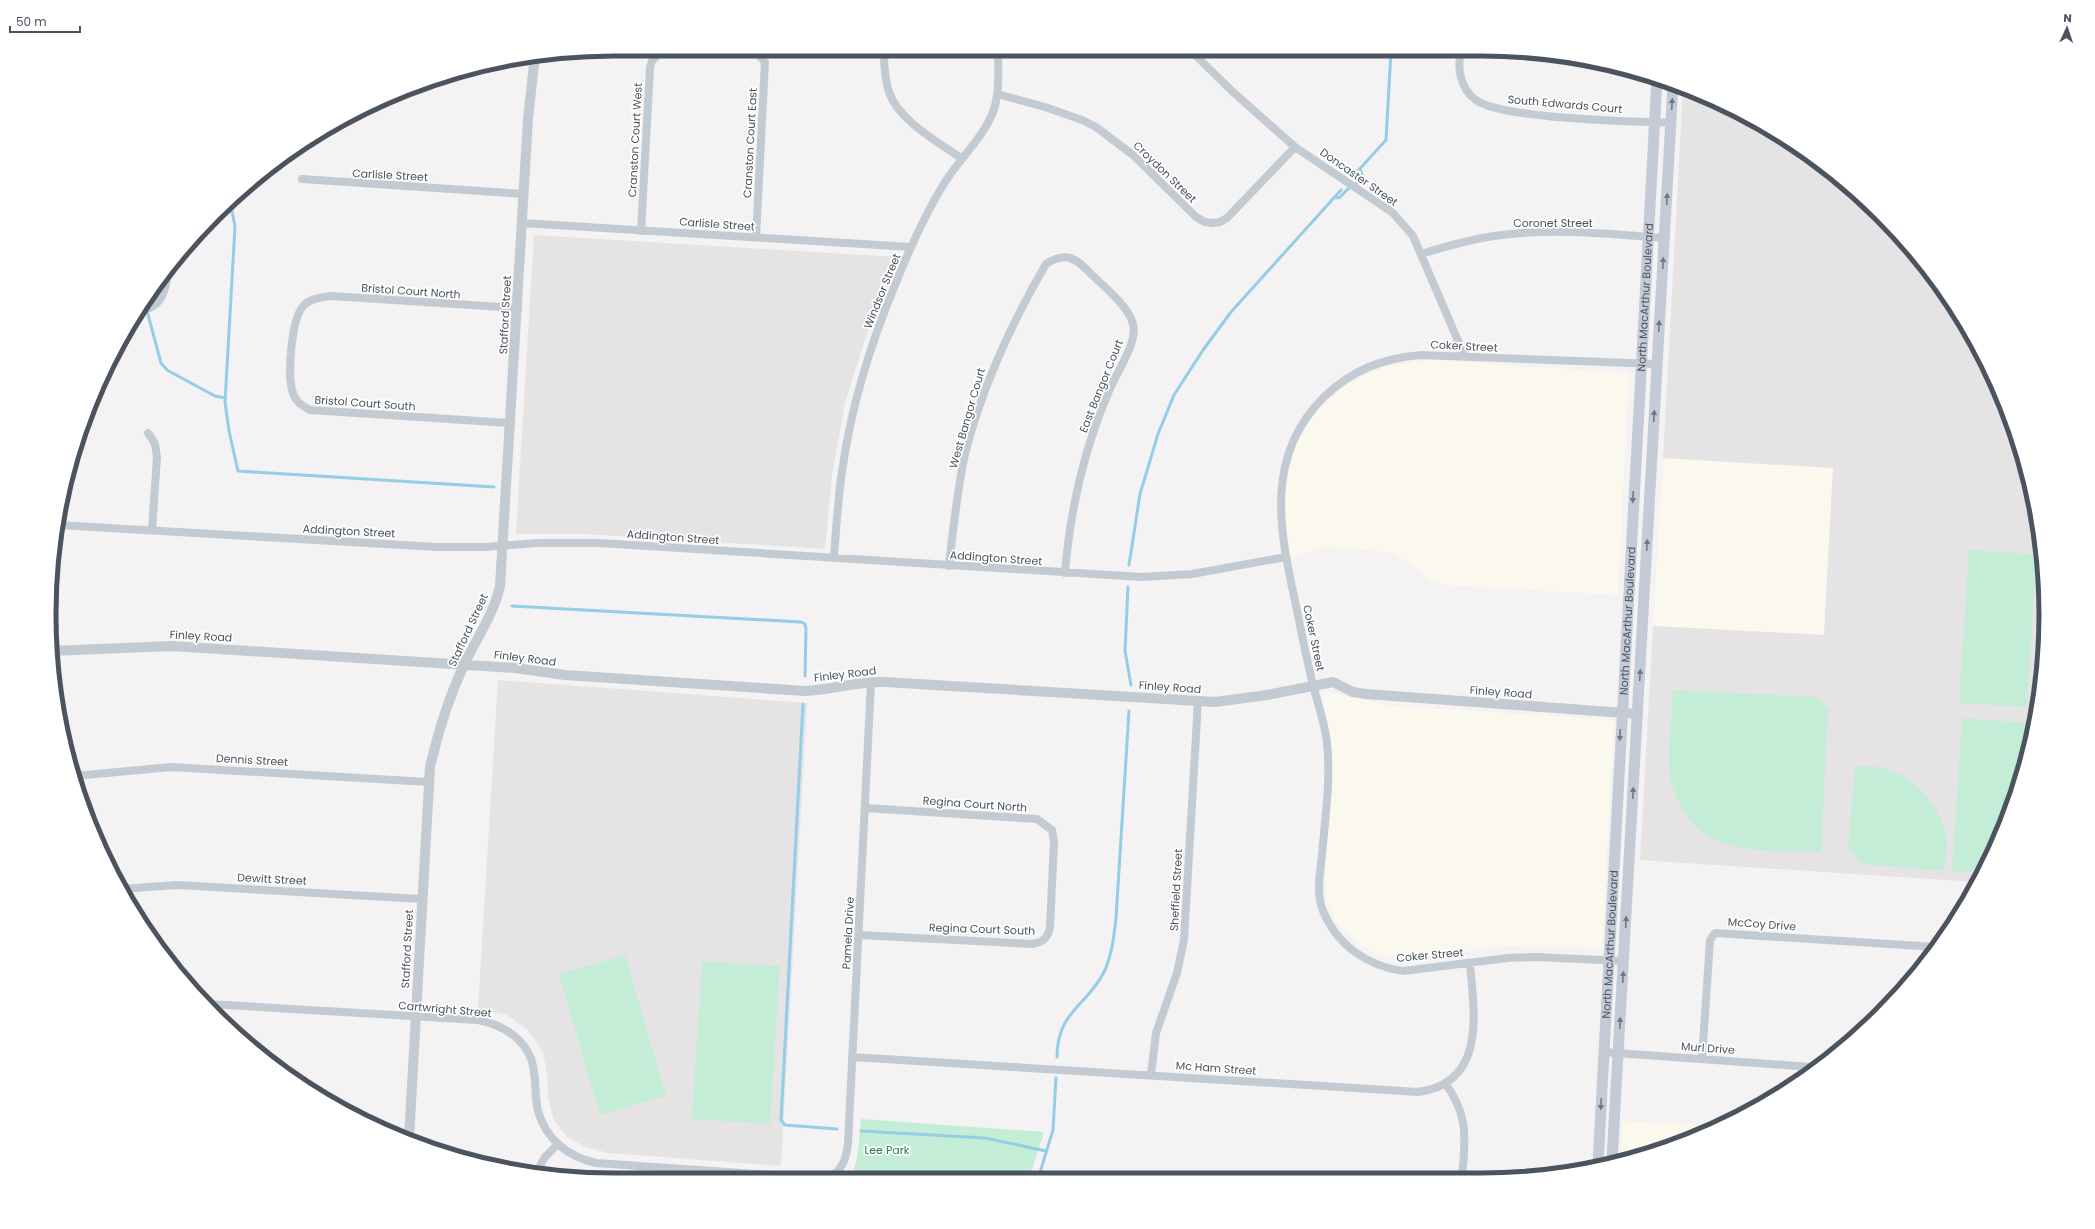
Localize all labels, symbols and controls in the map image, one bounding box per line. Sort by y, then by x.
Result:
scale bar [10,8,80,34]
north arrow [2047,8,2087,48]
text: N [2063,10,2072,26]
text: 50 m [16,13,47,30]
street label: Cranston Court West [624,82,646,198]
street label: Cranston Court East [739,88,761,198]
street label: South Edwards Court [1507,91,1623,117]
one-way arrow [1668,98,1675,110]
street label: Croydon Street [1130,138,1200,206]
street label: Doncaster Street [1317,144,1401,210]
street label: Carlisle Street [352,165,428,185]
one-way arrow [1663,193,1670,205]
street label: Carlisle Street [679,213,755,235]
street label: Coronet Street [1513,215,1593,231]
street label: North MacArthur Boulevard [1633,223,1657,372]
street label: Windsor Street [860,251,904,331]
one-way arrow [1659,257,1666,269]
street label: Stafford Street [495,275,515,355]
street label: Bristol Court North [361,280,461,302]
one-way arrow [1656,320,1663,332]
street label: Coker Street [1430,336,1498,356]
street label: East Bangor Court [1075,337,1127,435]
street label: West Bangor Court [945,366,989,470]
street label: Bristol Court South [314,391,416,415]
one-way arrow [1651,410,1658,422]
one-way arrow [1630,490,1637,503]
street label: Addington Street [302,521,396,541]
street label: Addington Street [626,526,720,548]
one-way arrow [1644,539,1651,551]
street label: North MacArthur Boulevard [1615,546,1640,695]
street label: Addington Street [949,547,1043,569]
street label: Stafford Street [444,591,492,669]
street label: Coker Street [1299,603,1329,673]
street label: Finley Road [169,626,233,646]
street label: Finley Road [493,646,557,670]
street label: Finley Road [813,662,877,686]
one-way arrow [1637,668,1643,681]
street label: Finley Road [1138,677,1202,697]
street label: Finley Road [1469,682,1533,702]
one-way arrow [1617,729,1624,741]
street label: Dennis Street [215,750,289,770]
one-way arrow [1630,787,1637,799]
street label: Regina Court North [922,792,1028,816]
street label: Sheffield Street [1166,848,1186,932]
street label: Dewitt Street [237,869,307,889]
street label: North MacArthur Boulevard [1598,870,1622,1019]
street label: Pamela Drive [838,896,858,970]
street label: Stafford Street [397,909,417,989]
street label: McCoy Drive [1727,914,1797,934]
one-way arrow [1623,916,1630,928]
street label: Regina Court South [929,919,1035,939]
street label: Coker Street [1396,944,1464,966]
one-way arrow [1620,971,1627,983]
street label: Cartwright Street [398,997,492,1021]
one-way arrow [1617,1017,1624,1029]
street label: Murl Drive [1681,1038,1736,1058]
street label: Mc Ham Street [1175,1057,1257,1079]
one-way arrow [1597,1098,1604,1110]
park label: Lee Park [865,1142,910,1158]

